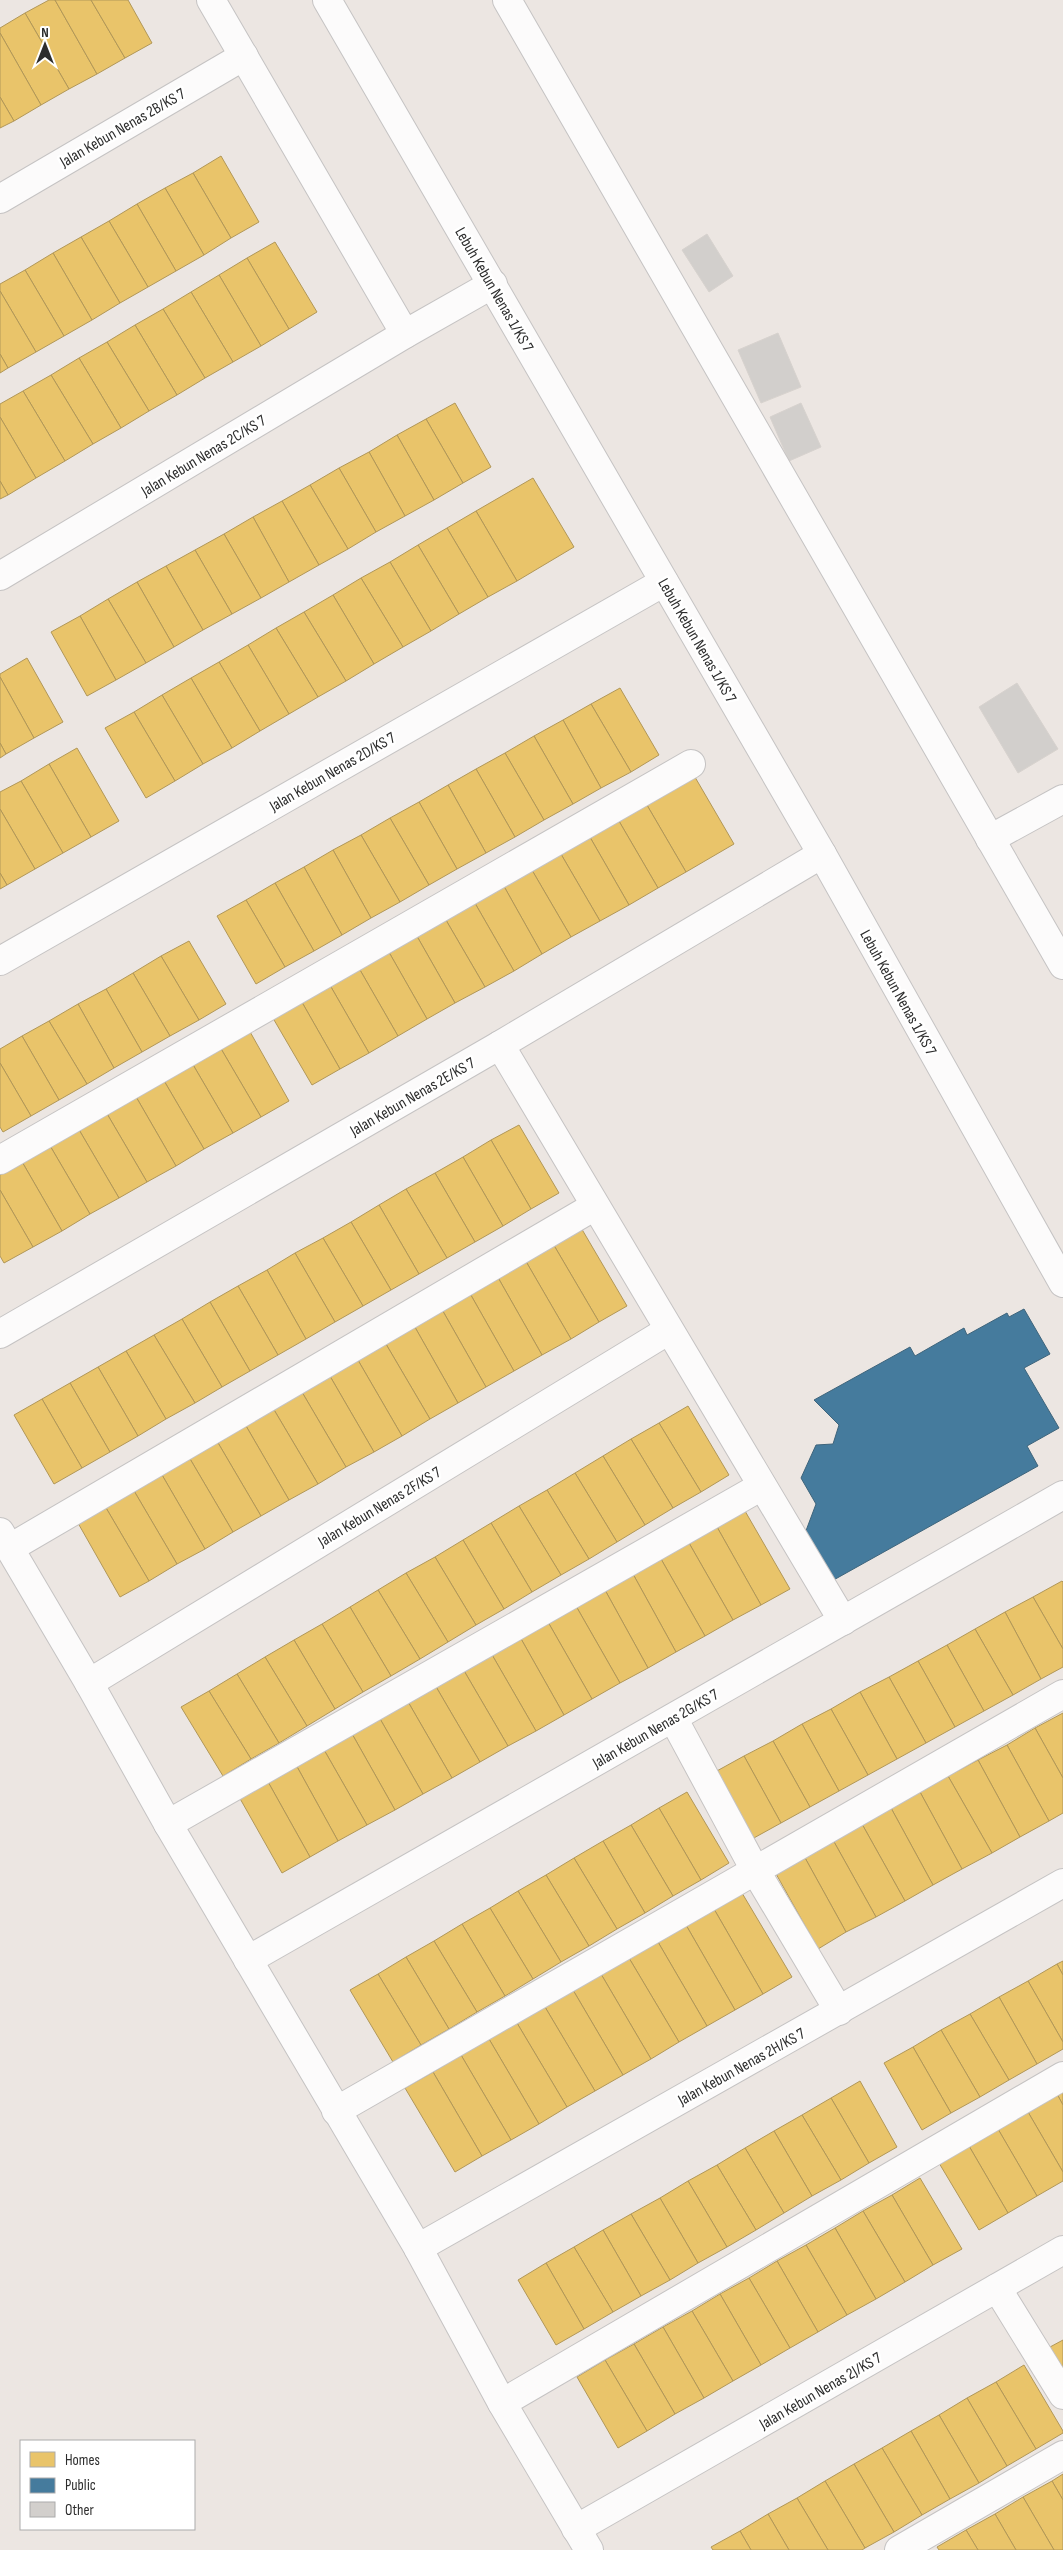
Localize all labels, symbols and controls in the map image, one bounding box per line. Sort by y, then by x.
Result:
north arrow [20,20,70,70]
text: N [41,24,49,41]
street label: Jalan Kebun Nenas 2B/KS 7 [56,84,189,172]
street label: Lebuh Kebun Nenas 1/KS 7 [450,224,537,356]
street label: Jalan Kebun Nenas 2C/KS 7 [137,411,270,502]
street label: Lebuh Kebun Nenas 1/KS 7 [653,575,740,707]
street label: Jalan Kebun Nenas 2D/KS 7 [266,728,400,817]
street label: Lebuh Kebun Nenas 1/KS 7 [855,927,940,1059]
street label: Jalan Kebun Nenas 2E/KS 7 [346,1054,479,1141]
street label: Jalan Kebun Nenas 2F/KS 7 [314,1463,445,1552]
street label: Jalan Kebun Nenas 2G/KS 7 [589,1685,723,1774]
street label: Jalan Kebun Nenas 2H/KS 7 [674,2024,809,2111]
street label: Jalan Kebun Nenas 2J/KS 7 [756,2348,886,2434]
legend [20,2440,195,2530]
text: Homes [65,2451,100,2470]
text: Public [65,2476,96,2495]
text: Other [65,2501,94,2520]

